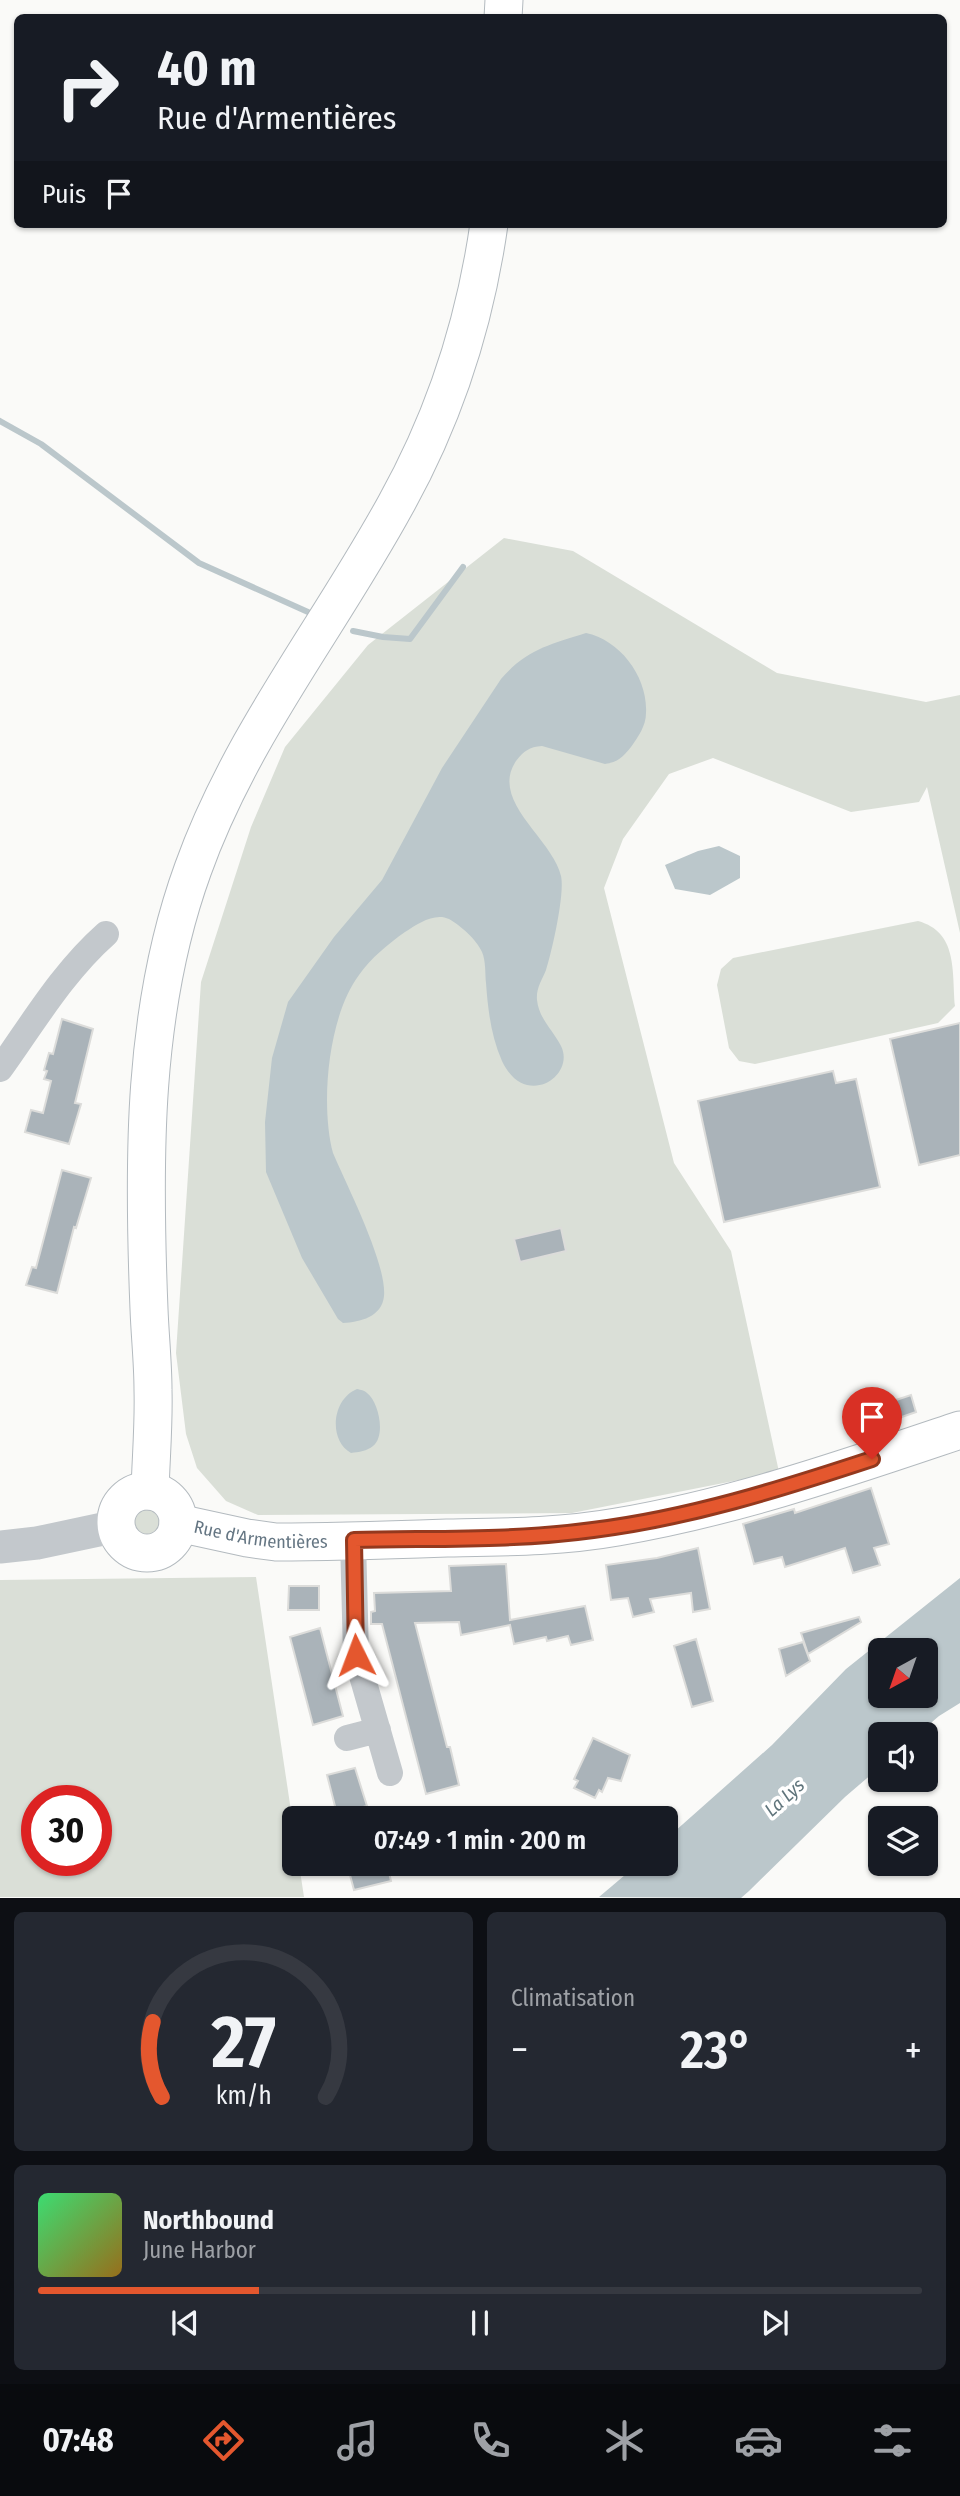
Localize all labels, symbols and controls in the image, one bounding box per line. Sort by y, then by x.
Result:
text: 40 m [157,39,257,98]
icon: right [42,42,133,133]
text: Rue d'Armentières [157,99,397,137]
icon: arrive [100,175,138,213]
text: Puis [42,179,86,210]
pin [842,1387,902,1459]
icon: arrive [853,1398,891,1436]
street label: Rue d'Armentières [192,1516,328,1553]
position arrow [319,1618,393,1692]
north arrow [868,1638,938,1708]
map controls [868,1638,938,1876]
button: sound [868,1722,938,1792]
water label: La Lys [760,1774,809,1821]
speed limit sign: 30 [21,1785,112,1876]
button: layers [868,1806,938,1876]
text: 07:49 · 1 min · 200 m [374,1825,586,1856]
text: Climatisation [511,1984,635,2012]
text: 27 [210,2000,276,2087]
text: 23° [680,2019,753,2082]
text: − [511,2027,528,2073]
text: + [905,2027,922,2073]
text: km/h [216,2081,271,2111]
text: Northbound [143,2205,274,2236]
text: June Harbor [143,2236,256,2264]
icon: previous [166,2304,204,2342]
icon: pause [461,2304,499,2342]
icon: next [756,2304,794,2342]
icon: directions [199,2416,248,2465]
icon: music [333,2416,382,2465]
icon: phone [466,2416,515,2465]
icon: climate [600,2416,649,2465]
icon: car [734,2416,783,2465]
icon: filters [868,2416,917,2465]
text: 07:48 [42,2421,114,2459]

